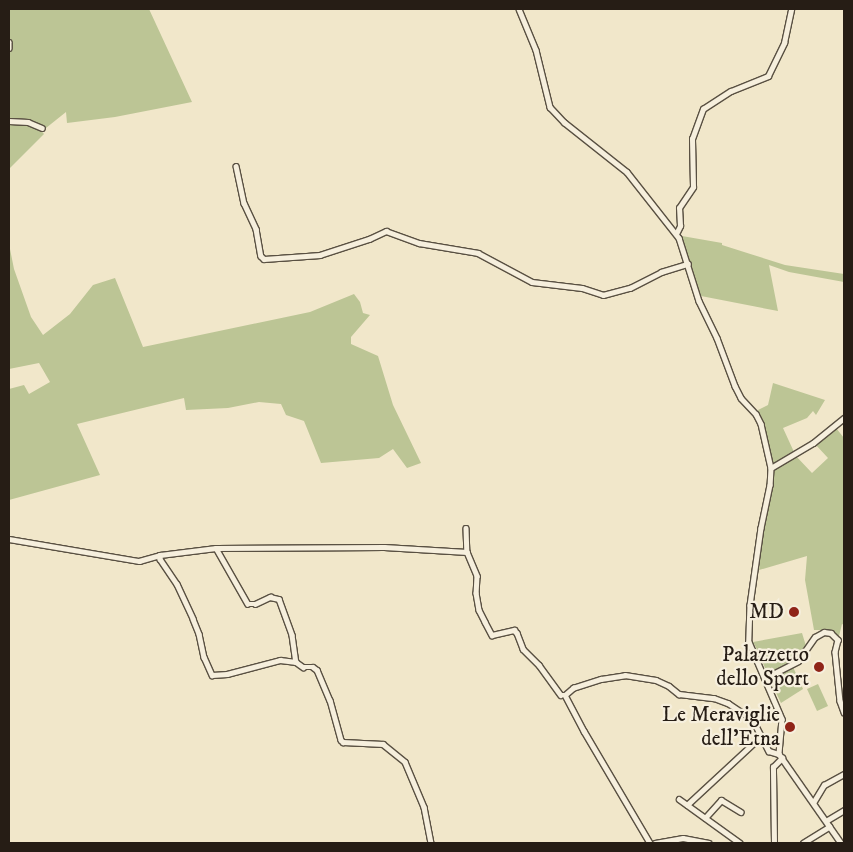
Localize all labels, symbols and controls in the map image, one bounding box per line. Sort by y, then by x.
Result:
place label: MD [749,599,784,625]
marker: MD [788,606,800,618]
place label: Palazzetto dello Sport [716,642,809,692]
marker: Palazzetto dello Sport [813,661,825,673]
place label: Le Meraviglie dell'Etna [662,702,780,752]
marker: Le Meraviglie dell'Etna [784,721,796,733]

